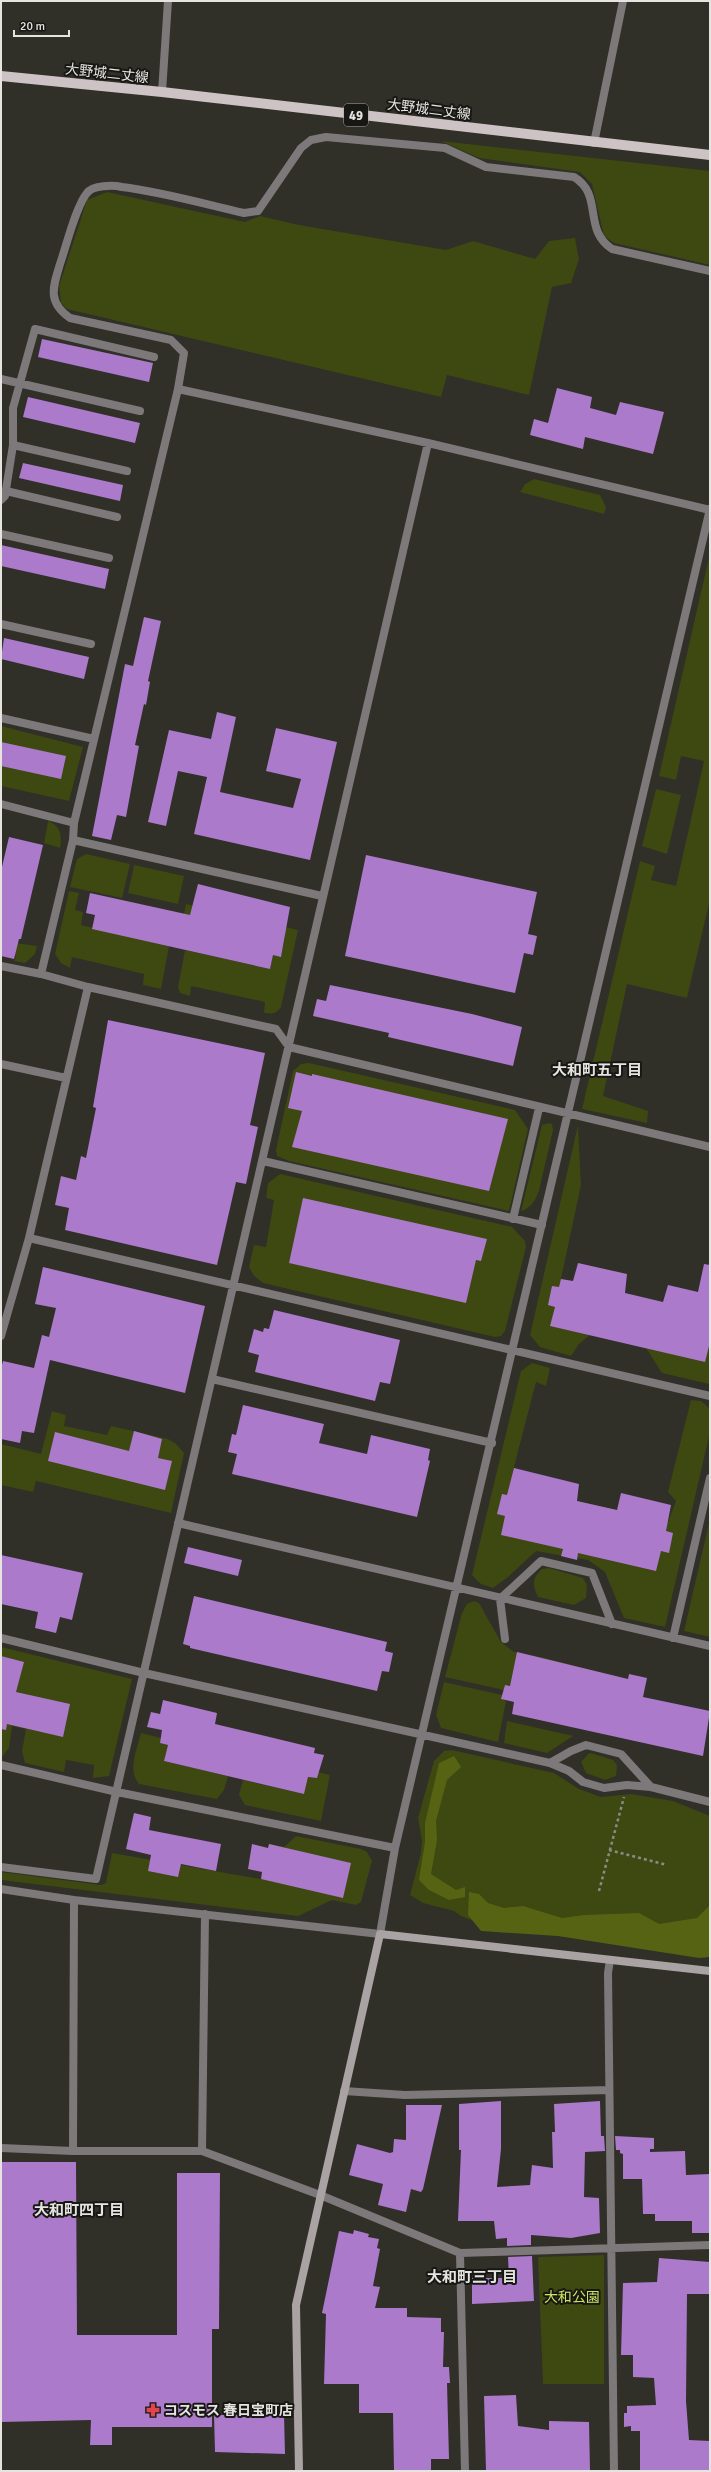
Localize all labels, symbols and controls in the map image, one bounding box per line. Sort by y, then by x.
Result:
scale bar [14,12,69,38]
text: 20 m [20,19,45,34]
street label: 大野城二丈線 [64,61,150,86]
street label: 大野城二丈線 [386,96,472,123]
road number: 49 [344,104,368,126]
district label: 大和町五丁目 [552,1061,642,1079]
district label: 大和町四丁目 [34,2201,124,2219]
district label: 大和町三丁目 [427,2268,517,2286]
park label: 大和公園 [544,2289,600,2306]
pharmacy icon: コスモス 春日宝町店 [145,2402,161,2418]
place label: コスモス 春日宝町店 [164,2402,293,2419]

